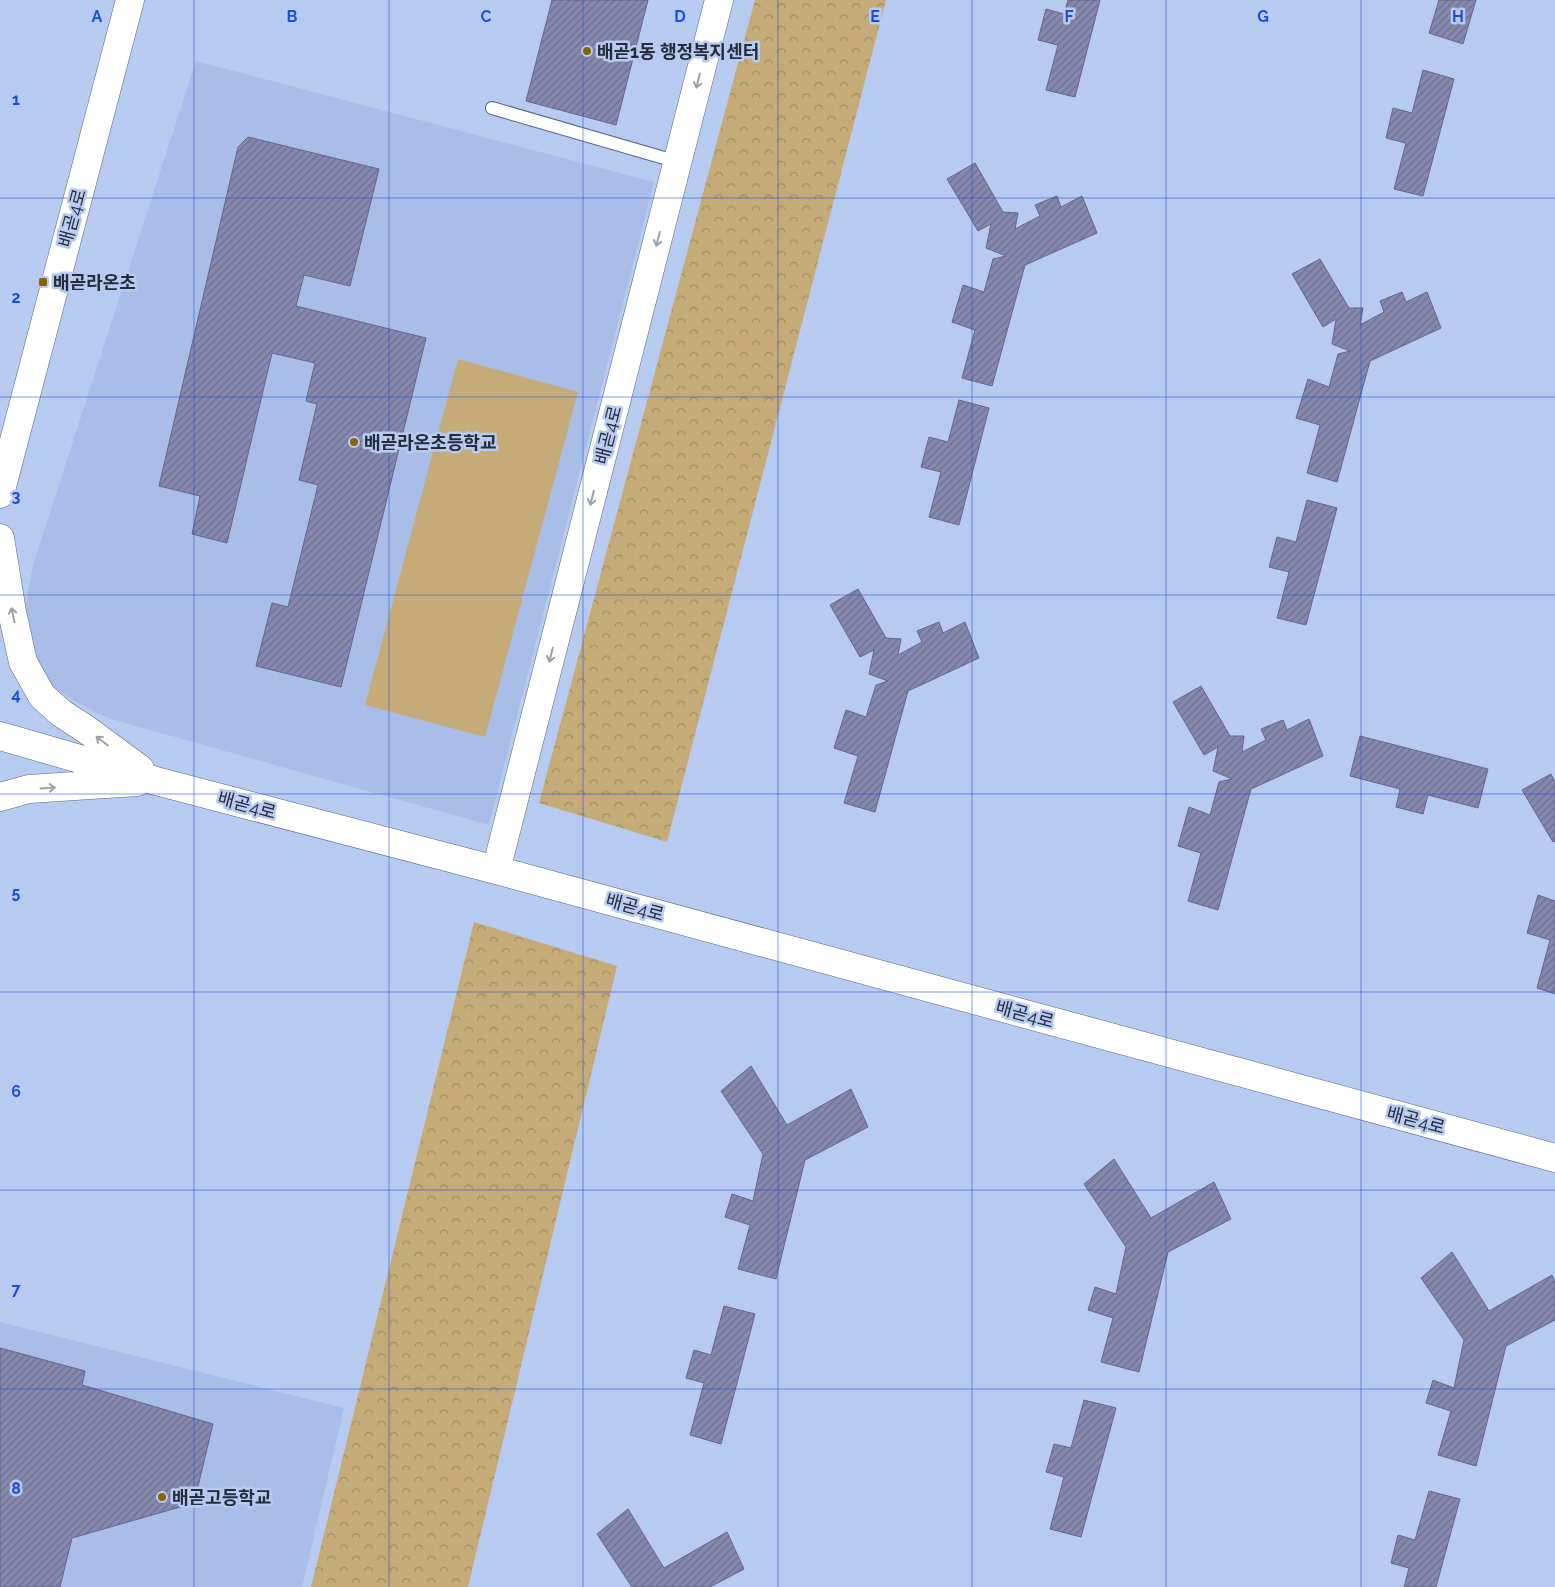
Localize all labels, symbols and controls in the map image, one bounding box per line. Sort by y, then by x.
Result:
text: A [92,7,103,26]
text: B [287,7,298,26]
text: C [481,7,492,26]
text: D [674,7,686,26]
text: E [870,7,880,26]
text: F [1064,7,1074,26]
text: G [1257,7,1269,26]
text: H [1452,7,1464,26]
place label: 배곧1동 행정복지센터 [597,41,759,62]
marker: 배곧1동 행정복지센터 [581,45,593,57]
one-way arrow [693,73,703,89]
text: 1 [12,90,20,109]
street label: 배곧4로 [54,187,90,249]
one-way arrow [653,230,662,246]
place label: 배곧라온초 [53,272,136,293]
marker: 배곧라온초 [37,276,49,288]
text: 2 [11,288,21,307]
street label: 배곧4로 [591,404,625,466]
place label: 배곧라온초등학교 [364,432,496,453]
marker: 배곧라온초등학교 [348,436,360,448]
text: 3 [12,487,21,506]
one-way arrow [586,489,596,505]
one-way arrow [8,607,17,623]
one-way arrow [546,647,555,663]
text: 4 [11,685,21,704]
one-way arrow [95,736,109,746]
one-way arrow [39,783,55,793]
street label: 배곧4로 [216,787,278,823]
text: 5 [12,883,21,902]
street label: 배곧4로 [604,889,666,925]
street label: 배곧4로 [994,996,1056,1032]
text: 6 [11,1082,21,1101]
street label: 배곧4로 [1385,1102,1447,1138]
text: 7 [12,1280,21,1299]
text: 8 [11,1479,21,1498]
place label: 배곧고등학교 [172,1487,271,1508]
marker: 배곧고등학교 [156,1491,168,1503]

